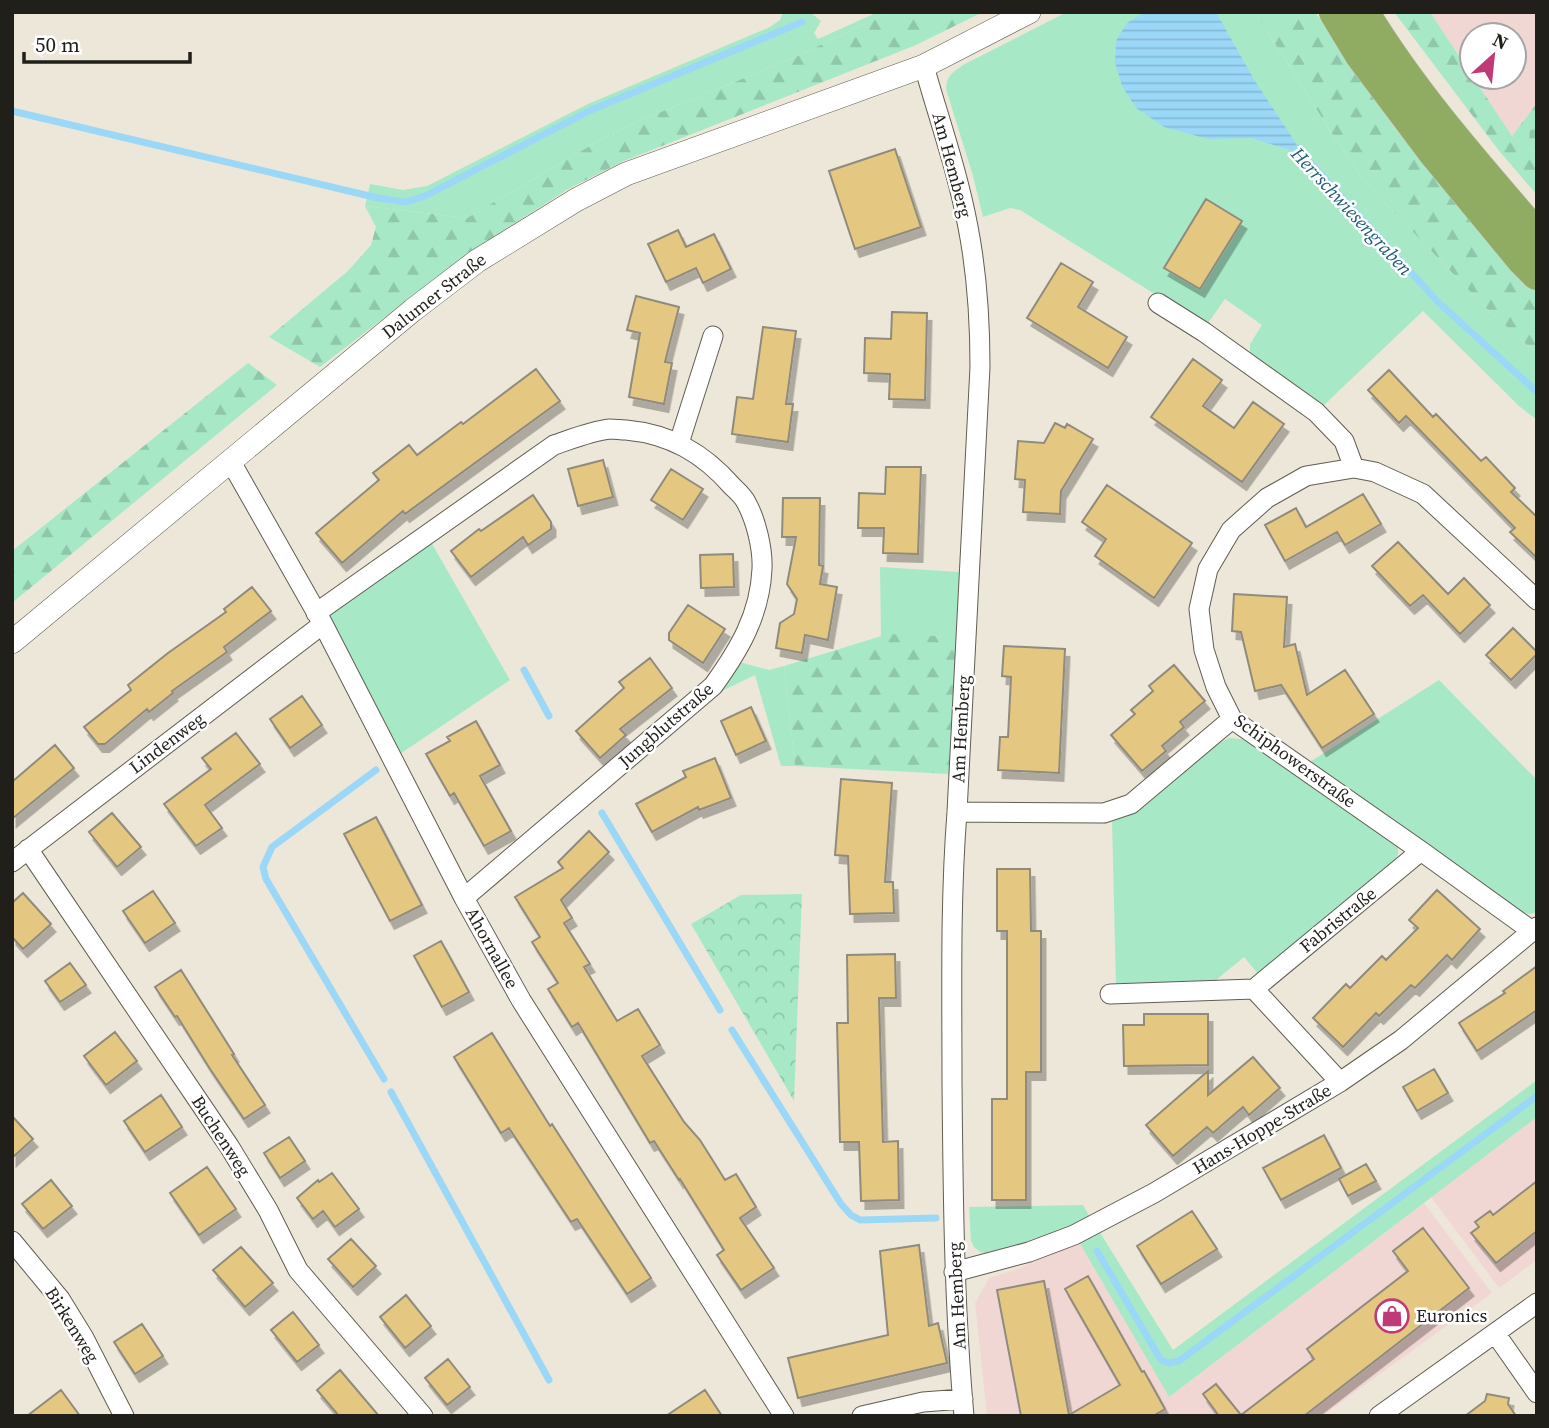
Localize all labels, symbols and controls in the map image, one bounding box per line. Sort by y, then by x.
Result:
scale bar [24,21,191,65]
north arrow [1458,21,1528,91]
text: N [1489,26,1513,56]
text: 50 m [35,30,80,59]
street label: Am Hemberg [926,110,979,220]
water label: Herrschwiesengraben [1285,140,1419,281]
street label: Dalumer Straße [376,247,491,344]
street label: Am Hemberg [945,674,976,784]
street label: Jungblutstraße [612,676,719,774]
street label: Lindenweg [124,706,210,779]
street label: Schiphowerstraße [1229,708,1361,813]
street label: Fabristraße [1294,881,1381,958]
street label: Ahornallee [460,903,525,993]
street label: Hans-Hoppe-Straße [1188,1077,1336,1180]
street label: Buchenweg [186,1090,257,1181]
street label: Am Hemberg [941,1241,972,1351]
street label: Birkenweg [39,1282,106,1367]
shop icon: Euronics [1373,1297,1411,1335]
place label: Euronics [1416,1303,1488,1328]

